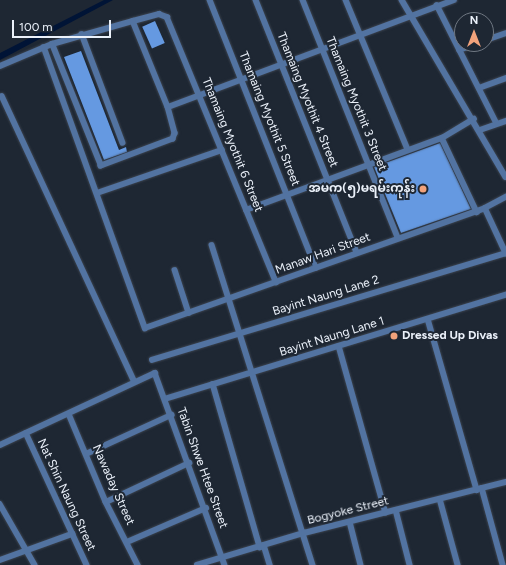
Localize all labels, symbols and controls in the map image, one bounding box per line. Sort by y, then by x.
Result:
scale bar [14,12,113,38]
north arrow [454,12,494,52]
text: N [470,14,478,27]
text: 100 m [19,20,53,34]
street label: Thamaing Myothit 4 Street [273,31,341,169]
street label: Thamaing Myothit 3 Street [323,35,389,173]
street label: Thamaing Myothit 5 Street [235,50,303,188]
street label: Thamaing Myothit 6 Street [198,76,266,214]
place label: အမက(၅)မရမ်းကုန်း [308,182,415,196]
marker: အမက(၅)မရမ်းကုန်း [418,184,428,194]
street label: Manaw Hari Street [274,230,372,278]
street label: Bayint Naung Lane 2 [271,273,381,319]
street label: Bayint Naung Lane 1 [278,314,386,360]
place label: Dressed Up Divas [402,329,498,343]
marker: Dressed Up Divas [389,331,399,341]
street label: Tabin Shwe Htee Street [173,406,231,530]
street label: Nat Shin Naung Street [34,437,98,553]
street label: Nawaday Street [89,442,137,528]
street label: Bogyoke Street [306,494,390,528]

